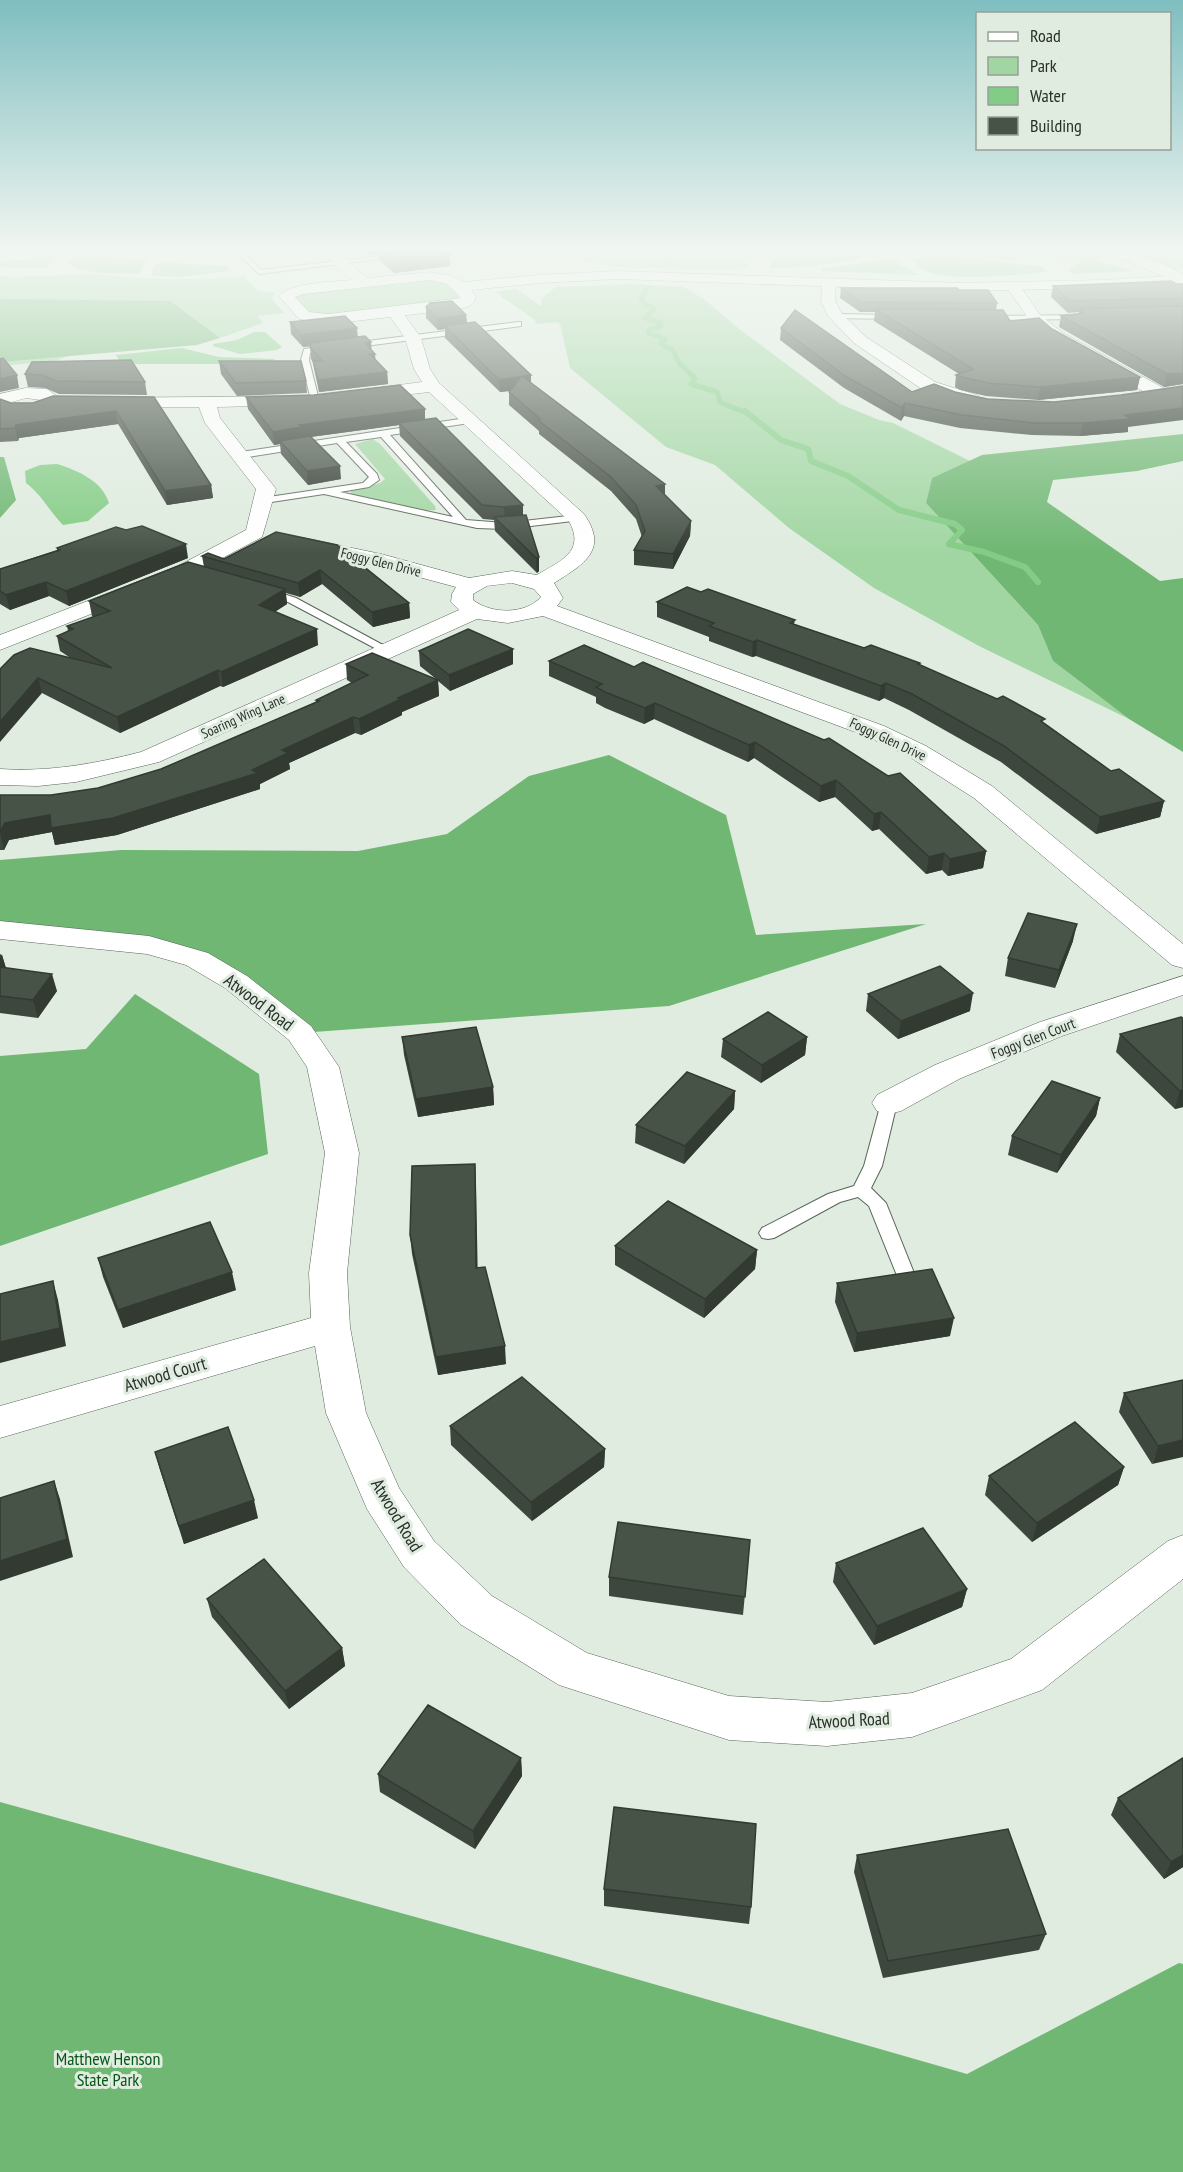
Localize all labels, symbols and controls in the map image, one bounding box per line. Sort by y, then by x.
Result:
legend [976,12,1171,150]
text: Road [1030,24,1061,47]
text: Park [1030,54,1057,77]
text: Water [1030,84,1066,107]
text: Building [1030,114,1082,137]
street label: Foggy Glen Drive [339,543,423,581]
street label: Soaring Wing Lane [198,689,288,743]
street label: Foggy Glen Drive [847,713,929,765]
street label: Atwood Road [220,968,298,1036]
street label: Foggy Glen Court [988,1013,1078,1063]
street label: Atwood Court [121,1351,209,1397]
street label: Atwood Road [366,1474,428,1556]
street label: Atwood Road [808,1706,890,1734]
park label: Matthew Henson State Park [56,2047,160,2091]

